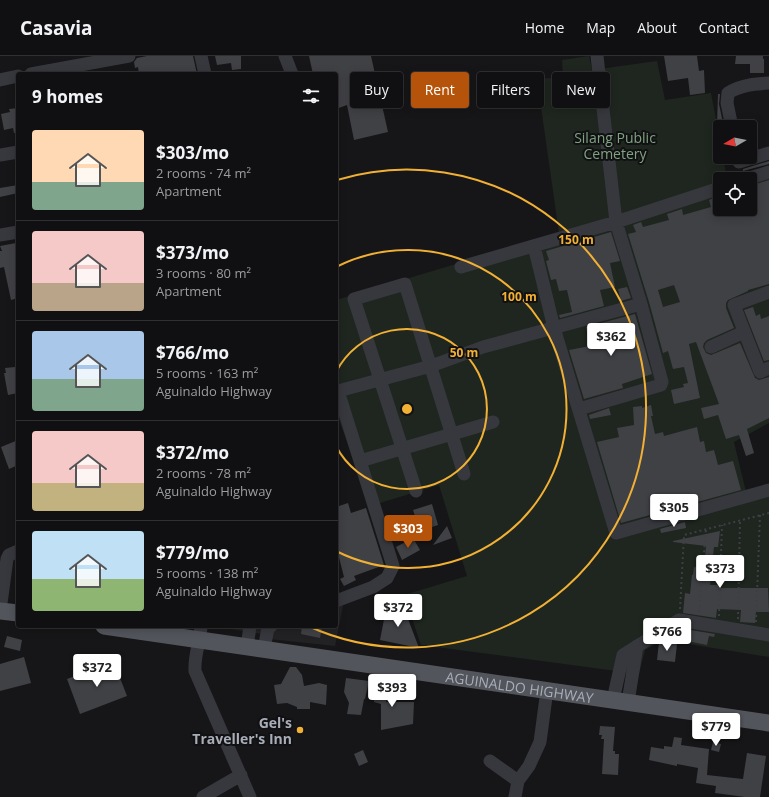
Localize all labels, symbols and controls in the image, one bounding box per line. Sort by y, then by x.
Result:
text: Casavia [20,15,93,41]
text: Home [525,18,564,37]
text: Map [586,18,615,37]
text: About [637,18,677,37]
text: Contact [699,18,749,37]
chip: Buy [350,72,403,108]
chip: Rent [411,72,469,108]
chip: Filters [477,72,544,108]
chip: New [552,72,610,108]
text: 9 homes [32,85,103,108]
icon: filters [300,85,322,107]
north arrow [713,120,757,164]
map controls [713,120,757,216]
park label: Silang Public Cemetery [574,128,656,163]
text: $303/mo [156,141,229,164]
icon: home [64,146,112,194]
text: 2 rooms · 74 m² [156,164,251,182]
button: locate [713,172,757,216]
text: Apartment [156,182,221,200]
text: 150 m [558,231,594,248]
text: $373/mo [156,241,229,264]
icon: home [64,247,112,295]
text: 3 rooms · 80 m² [156,264,251,282]
text: Apartment [156,282,221,300]
text: 100 m [501,288,537,305]
pin: $362 [587,323,635,357]
text: $362 [596,327,626,345]
text: $766/mo [156,341,229,364]
text: 50 m [450,344,478,361]
icon: home [64,347,112,395]
text: 5 rooms · 163 m² [156,364,258,382]
text: Aguinaldo Highway [156,382,272,400]
centre of rings [400,402,414,416]
text: $372/mo [156,441,229,464]
icon: home [64,447,112,495]
text: 2 rooms · 78 m² [156,464,251,482]
text: Aguinaldo Highway [156,482,272,500]
pin: $305 [650,494,698,528]
text: $305 [659,498,689,516]
pin: $303 [384,515,432,549]
text: $303 [393,519,423,537]
text: $779/mo [156,541,229,564]
icon: home [64,547,112,595]
pin: $373 [696,555,744,589]
text: $373 [705,559,735,577]
text: 5 rooms · 138 m² [156,564,258,582]
text: Aguinaldo Highway [156,582,272,600]
pin: $372 [374,594,422,628]
text: $372 [383,598,413,616]
pin: $766 [643,618,691,652]
text: $766 [652,622,682,640]
pin: $372 [73,654,121,688]
text: $372 [82,658,112,676]
street label: AGUINALDO HIGHWAY [445,666,595,707]
pin: $393 [368,674,416,708]
text: $393 [377,678,407,696]
place label: Gel's Traveller's Inn [192,713,292,748]
pin: $779 [692,713,740,747]
text: $779 [701,717,731,735]
marker: Gel's Traveller's Inn [295,725,305,735]

